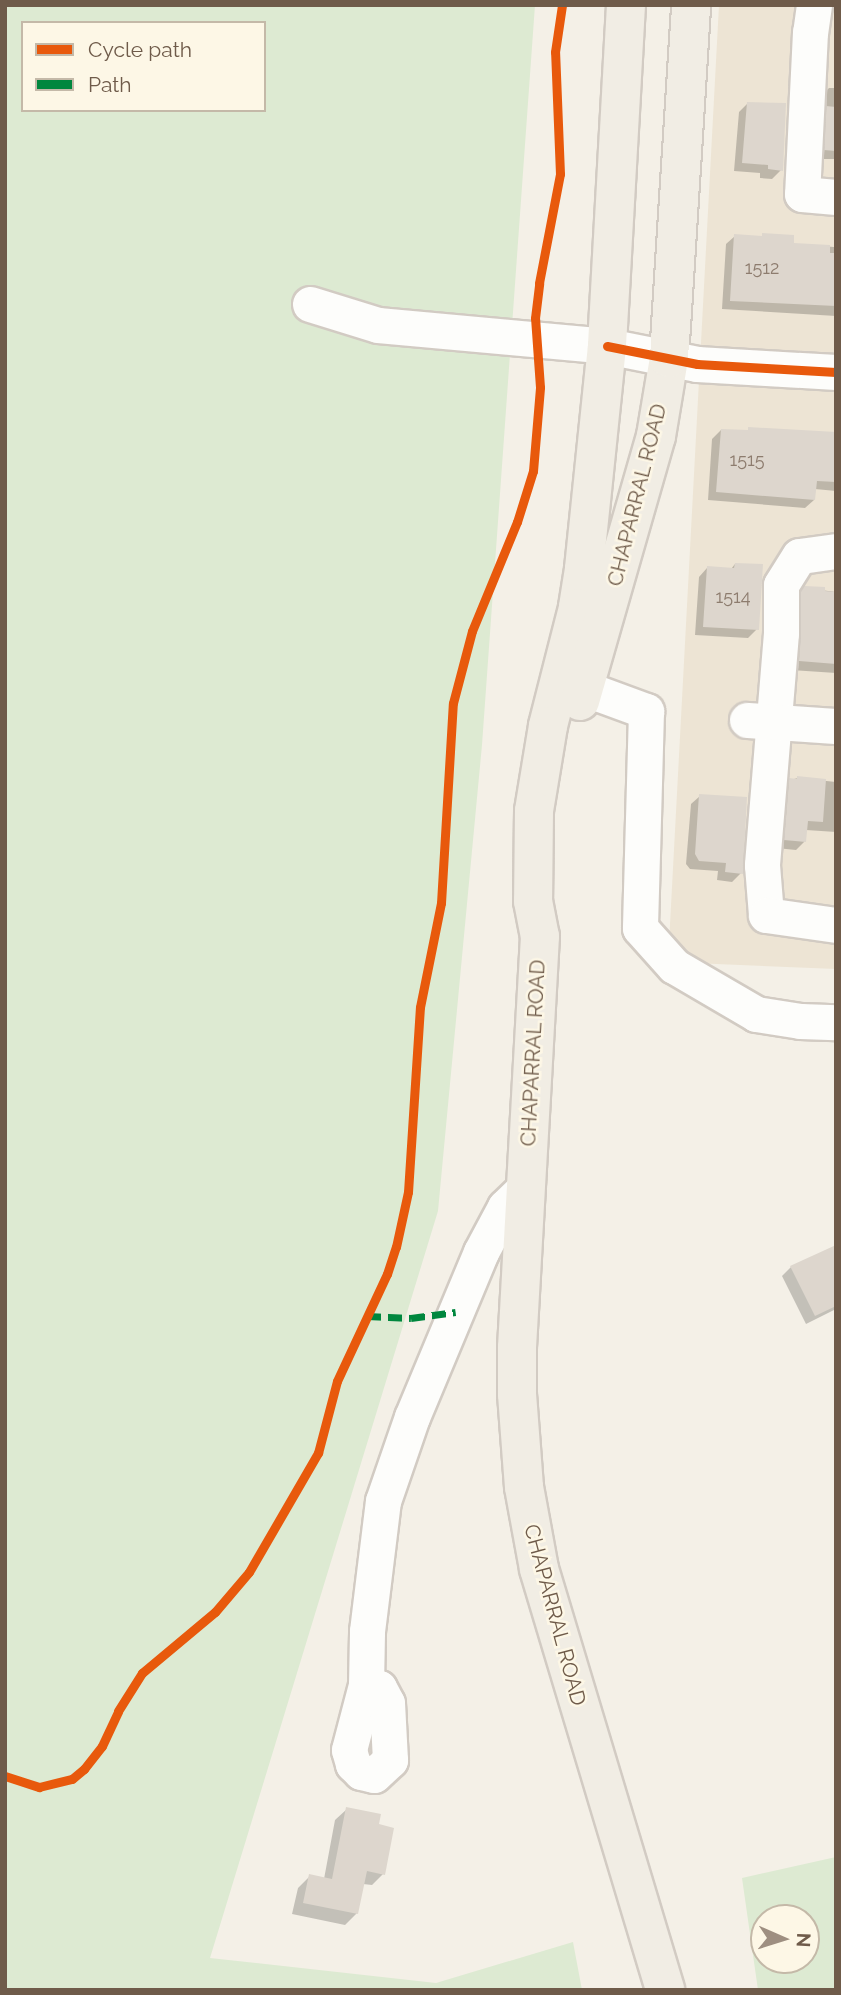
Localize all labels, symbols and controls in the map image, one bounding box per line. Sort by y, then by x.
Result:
legend [21,21,266,112]
text: Cycle path [88,37,192,62]
text: Path [88,72,132,97]
house number: 1512 [745,257,779,279]
street label: CHAPARRAL ROAD [602,401,672,589]
house number: 1515 [729,449,765,471]
house number: 1514 [715,586,751,608]
street label: CHAPARRAL ROAD [516,959,550,1147]
street label: CHAPARRAL ROAD [519,1521,591,1709]
north arrow [750,1904,820,1974]
text: N [793,1932,815,1948]

